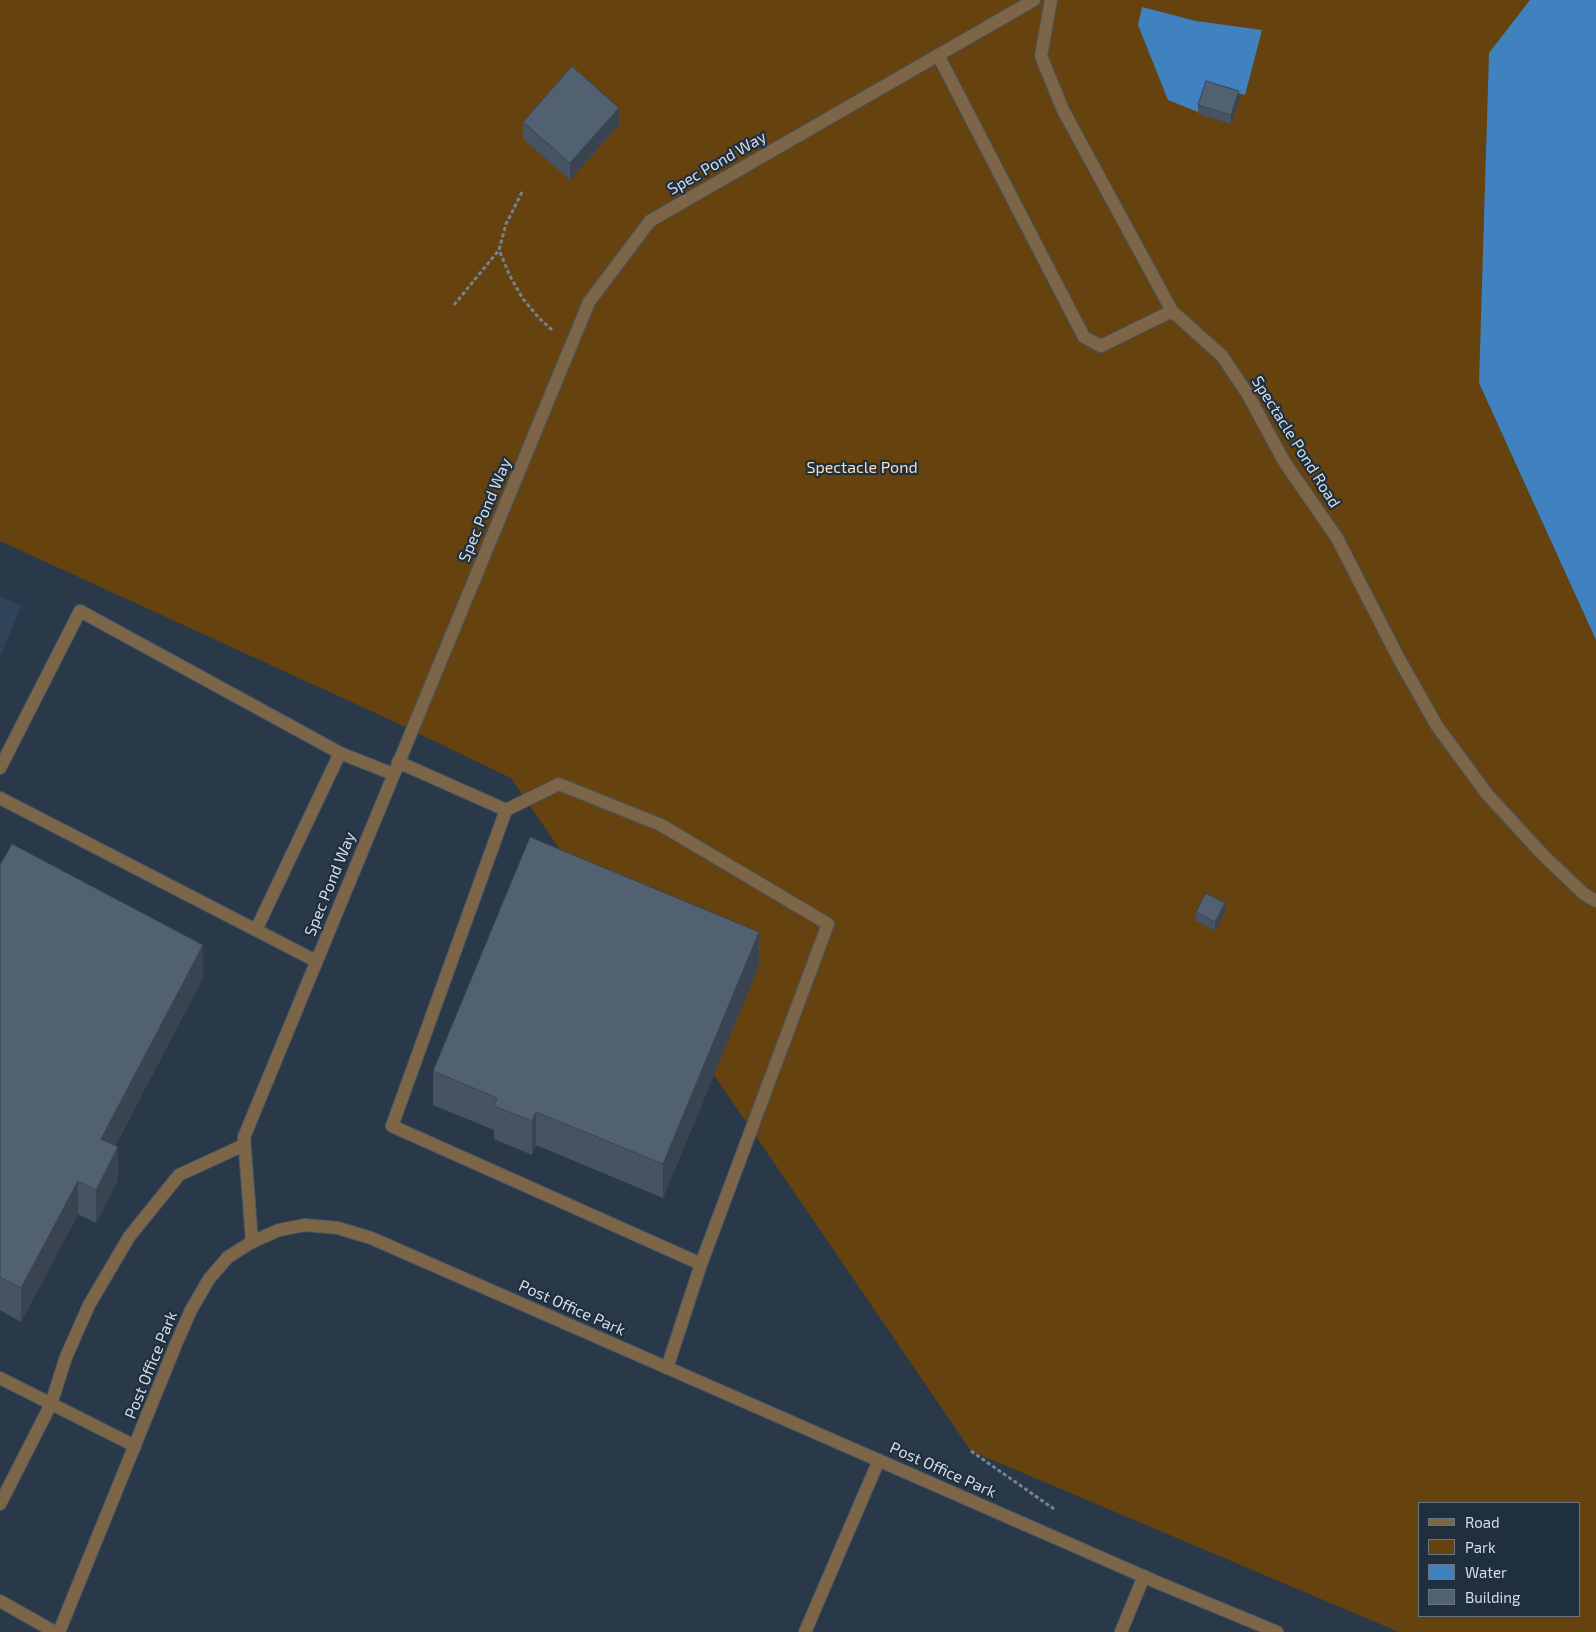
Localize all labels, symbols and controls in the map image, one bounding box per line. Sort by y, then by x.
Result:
street label: Spec Pond Way [664,127,770,199]
street label: Spectacle Pond Road [1248,373,1344,511]
street label: Spec Pond Way [454,455,516,565]
park label: Spectacle Pond [806,458,918,478]
street label: Spec Pond Way [300,829,360,939]
street label: Post Office Park [516,1276,628,1340]
street label: Post Office Park [121,1308,181,1422]
street label: Post Office Park [887,1438,999,1502]
legend [1418,1502,1581,1617]
text: Road [1465,1513,1500,1531]
text: Park [1465,1538,1496,1556]
text: Water [1465,1563,1507,1581]
text: Building [1465,1588,1520,1606]

